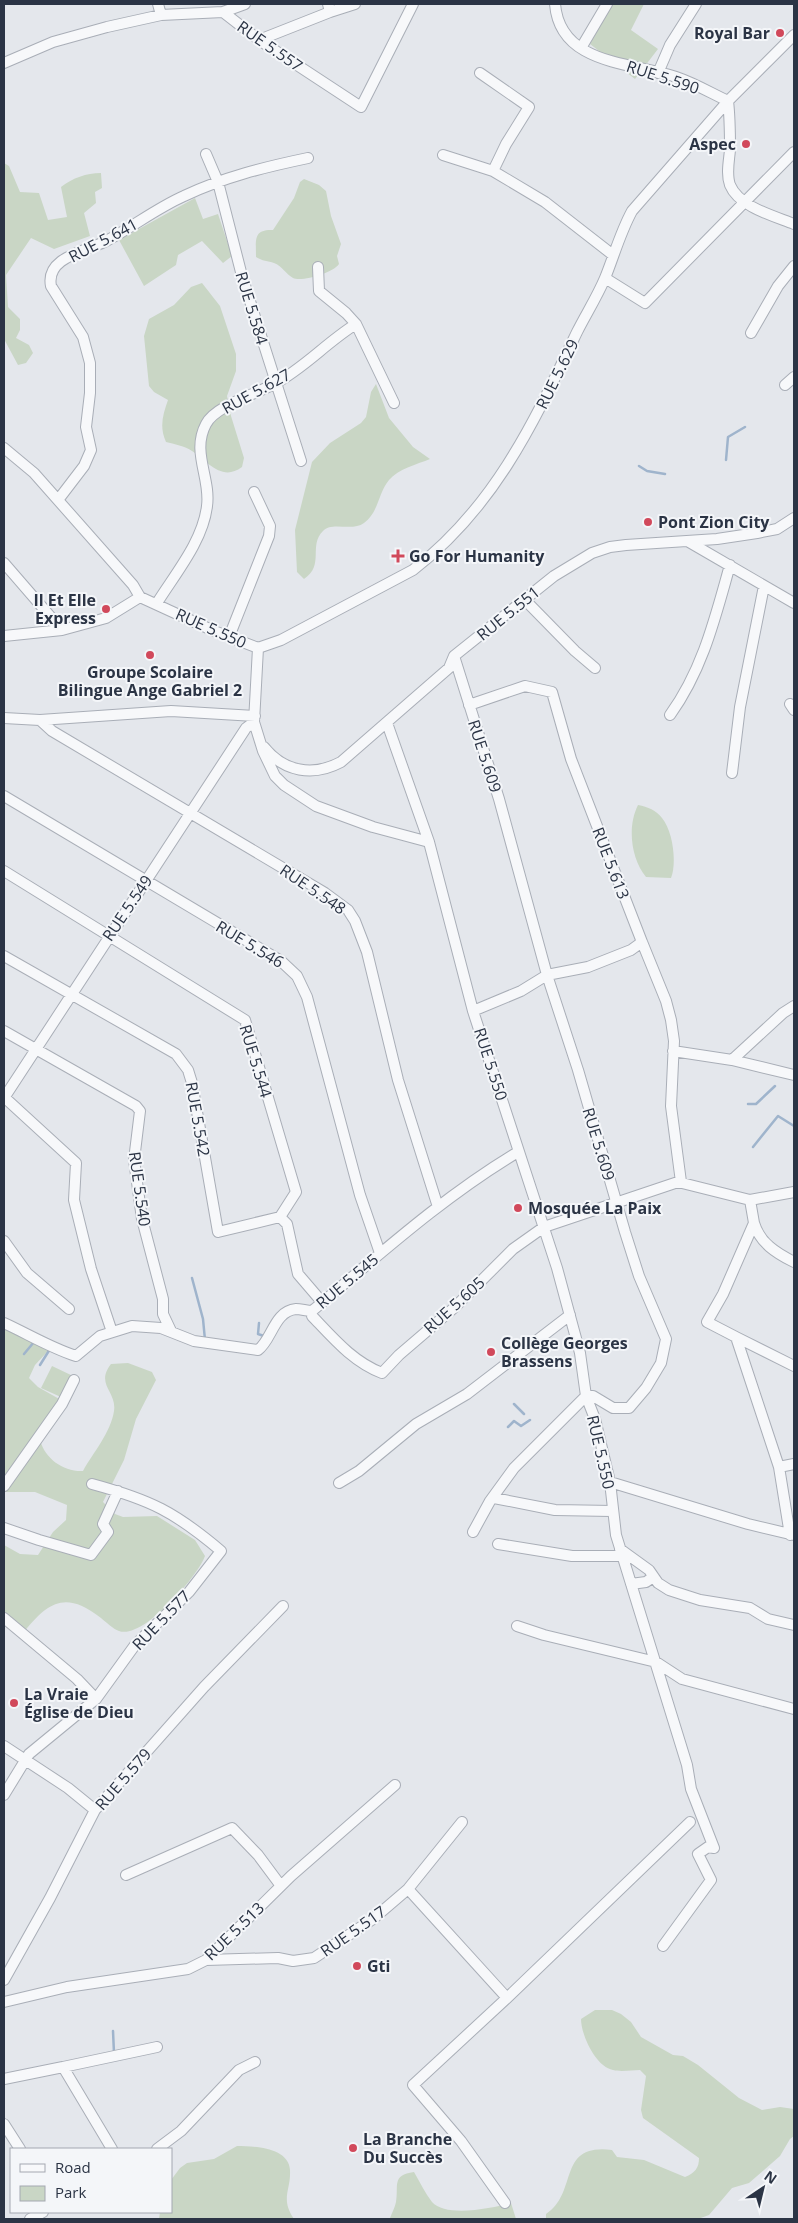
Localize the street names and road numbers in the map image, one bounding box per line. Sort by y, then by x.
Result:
street label: RUE 5.557 [233,15,307,77]
street label: RUE 5.590 [624,55,702,99]
street label: RUE 5.641 [65,213,141,267]
street label: RUE 5.584 [230,269,274,347]
street label: RUE 5.629 [531,335,583,413]
street label: RUE 5.627 [218,363,294,419]
street label: RUE 5.551 [472,581,544,645]
street label: RUE 5.550 [172,603,250,653]
street label: RUE 5.609 [463,717,507,795]
street label: RUE 5.613 [587,824,635,902]
street label: RUE 5.548 [276,859,350,919]
street label: RUE 5.549 [97,871,157,945]
street label: RUE 5.546 [212,915,288,973]
street label: RUE 5.544 [234,1022,278,1100]
street label: RUE 5.550 [469,1025,513,1103]
street label: RUE 5.542 [181,1080,215,1158]
street label: RUE 5.609 [577,1105,621,1183]
street label: RUE 5.540 [124,1150,156,1228]
street label: RUE 5.545 [311,1248,383,1314]
street label: RUE 5.605 [419,1272,489,1338]
street label: RUE 5.550 [582,1413,620,1491]
street label: RUE 5.577 [127,1585,195,1655]
street label: RUE 5.579 [90,1743,156,1815]
street label: RUE 5.513 [199,1897,269,1965]
street label: RUE 5.517 [316,1900,390,1962]

